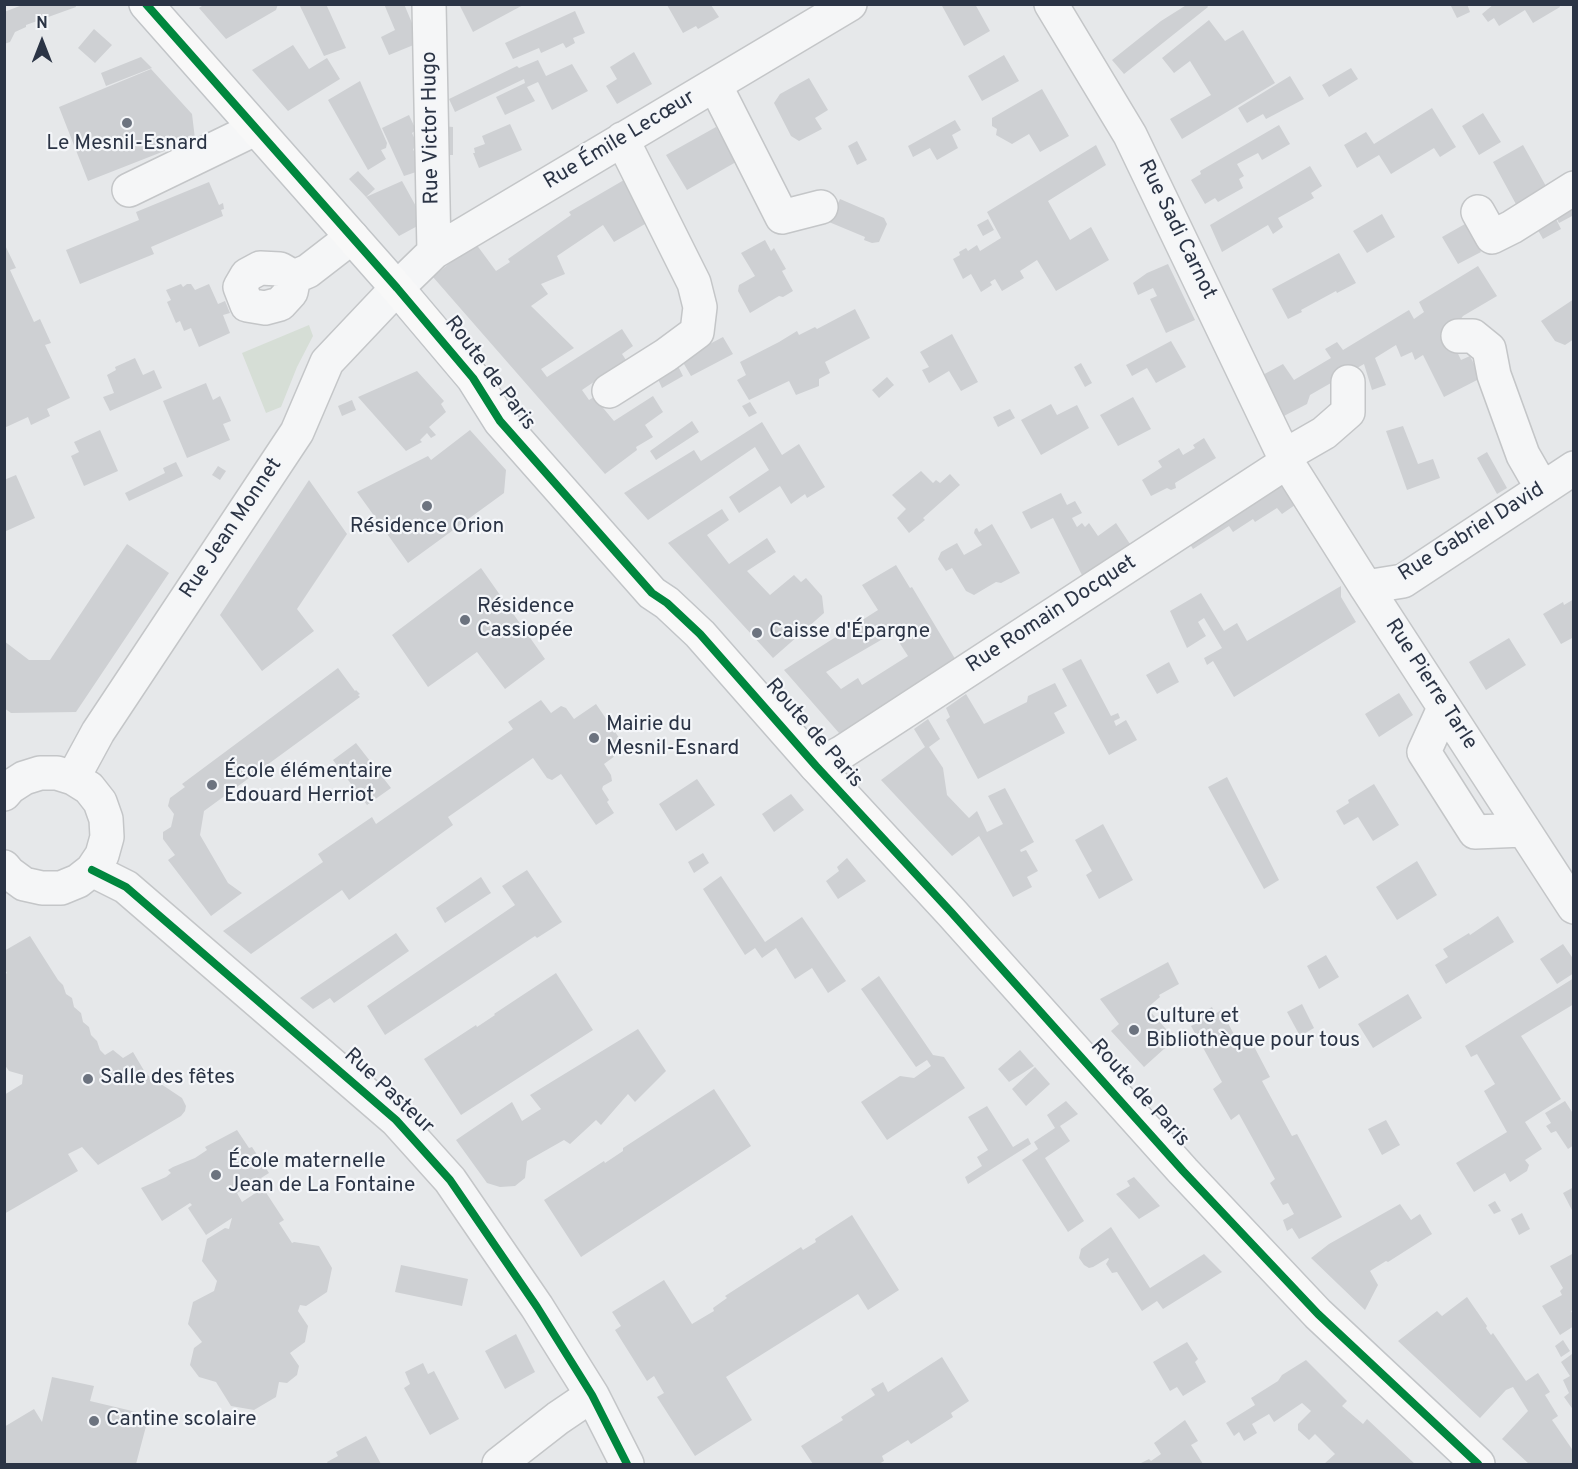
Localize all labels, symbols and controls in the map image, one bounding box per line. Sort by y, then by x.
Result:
north arrow [12,12,72,72]
text: N [36,14,48,34]
street label: Rue Victor Hugo [418,51,446,205]
street label: Rue Émile Lecœur [540,86,700,196]
marker: Le Mesnil-Esnard [120,116,134,130]
place label: Le Mesnil-Esnard [46,132,208,158]
street label: Rue Sadi Carnot [1131,156,1221,304]
street label: Route de Paris [438,312,540,436]
street label: Rue Jean Monnet [176,454,288,604]
street label: Rue Gabriel David [1395,478,1549,588]
marker: Résidence Orion [420,499,434,513]
place label: Résidence Orion [350,515,504,541]
street label: Rue Romain Docquet [962,551,1142,679]
place label: Résidence Cassiopée [477,595,574,645]
marker: Résidence Cassiopée [458,613,472,627]
street label: Rue Pierre Tarle [1378,615,1482,755]
place label: Caisse d'Épargne [769,620,930,646]
marker: Caisse d'Épargne [750,626,764,640]
street label: Route de Paris [759,674,867,794]
place label: Mairie du Mesnil-Esnard [606,713,739,763]
marker: Mairie du Mesnil-Esnard [587,731,601,745]
place label: École élémentaire Edouard Herriot [224,760,392,810]
marker: École élémentaire Edouard Herriot [205,778,219,792]
place label: Culture et Bibliothèque pour tous [1146,1005,1360,1055]
marker: Culture et Bibliothèque pour tous [1127,1023,1141,1037]
street label: Route de Paris [1084,1035,1194,1153]
street label: Rue Pasteur [338,1044,438,1140]
place label: Salle des fêtes [100,1066,235,1092]
marker: Salle des fêtes [81,1072,95,1086]
place label: École maternelle Jean de La Fontaine [228,1150,415,1200]
marker: École maternelle Jean de La Fontaine [209,1168,223,1182]
place label: Cantine scolaire [106,1408,256,1434]
marker: Cantine scolaire [87,1414,101,1428]

